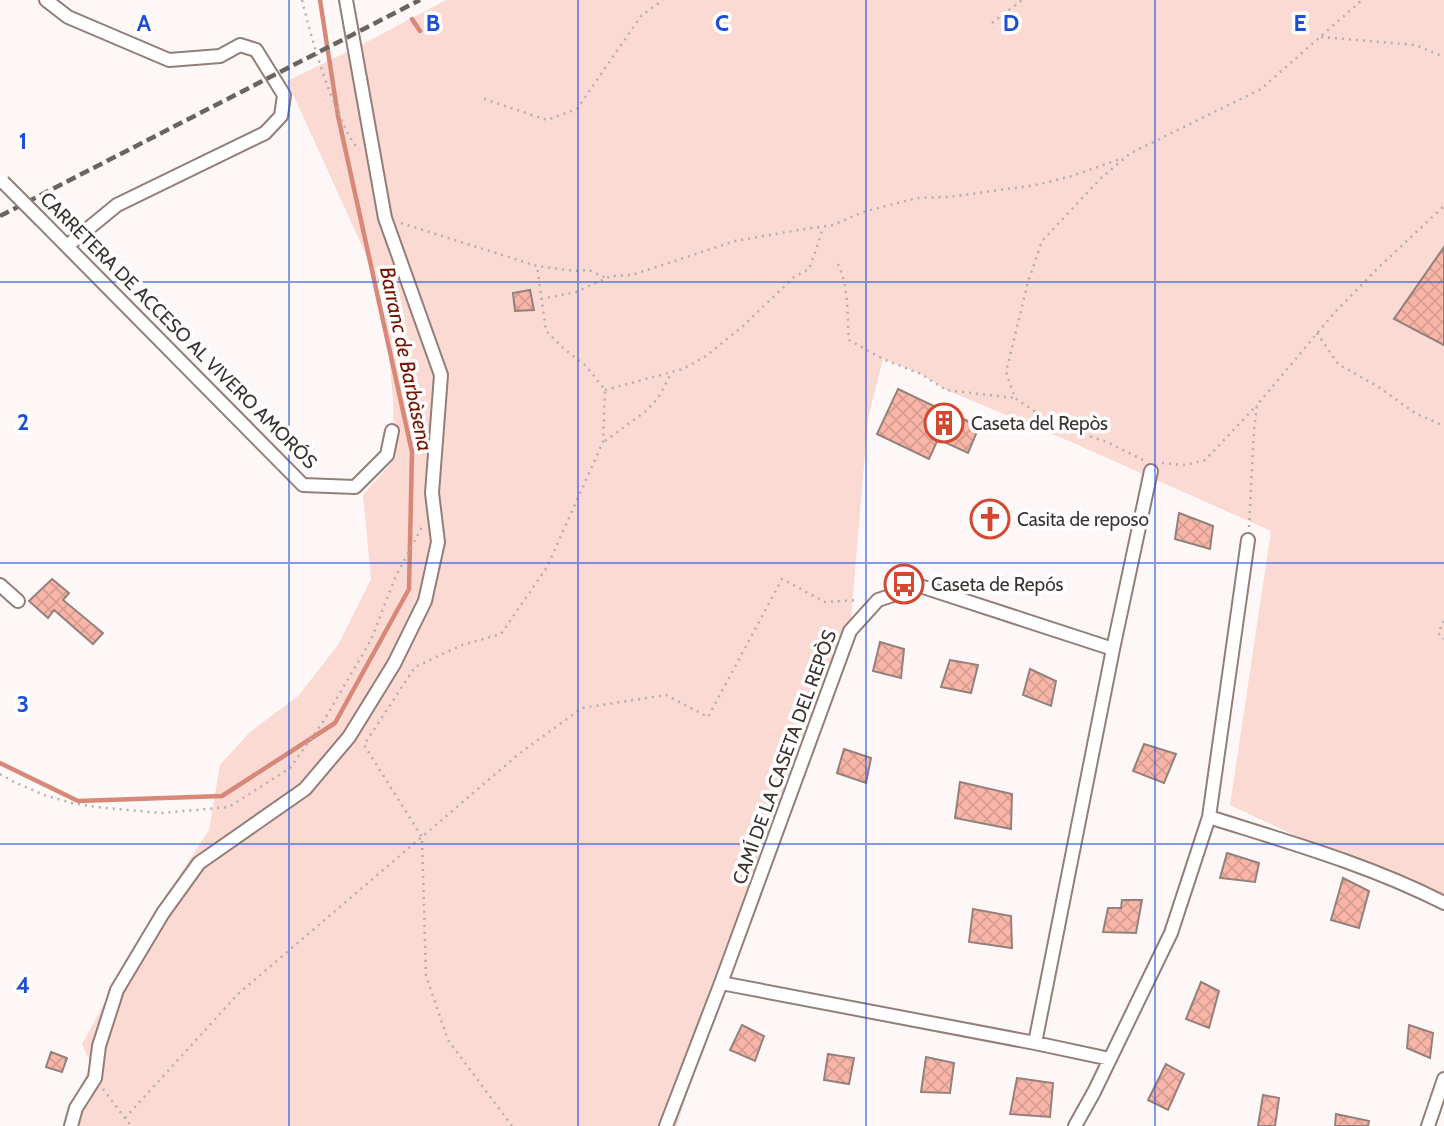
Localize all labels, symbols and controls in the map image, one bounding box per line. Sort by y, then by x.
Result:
text: A [137,9,152,37]
text: B [426,9,440,37]
text: C [715,9,729,37]
text: D [1003,9,1019,37]
text: E [1293,9,1307,37]
text: 1 [19,127,27,155]
street label: CARRETERA DE ACCESO AL VIVERO AMORÓS [35,186,323,474]
water label: Barranc de Barbàsena [375,264,438,453]
building icon: Caseta del Repòs [923,402,965,444]
text: 2 [17,408,29,436]
place label: Caseta del Repòs [971,412,1108,435]
church icon: Casita de reposo [969,498,1011,540]
place label: Casita de reposo [1017,508,1149,531]
bus stop icon: Caseta de Repós [883,563,925,605]
place label: Caseta de Repós [931,573,1064,596]
street label: CAMÍ DE LA CASETA DEL REPÒS [727,627,841,887]
text: 3 [17,690,29,718]
text: 4 [16,971,30,999]

